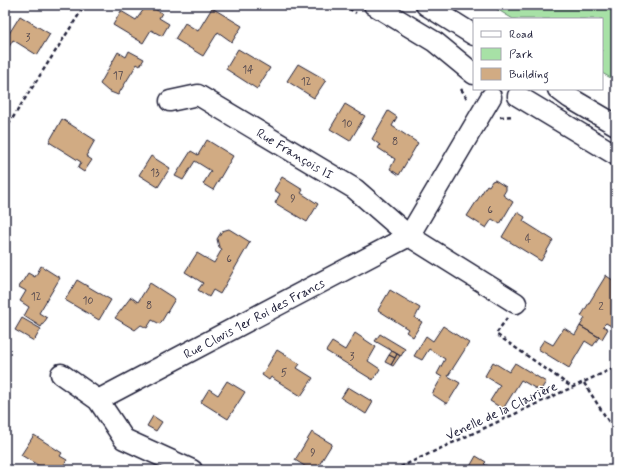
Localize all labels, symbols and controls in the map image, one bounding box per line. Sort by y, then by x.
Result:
legend [473,18,603,90]
text: Road [509,27,533,43]
house number: 3 [26,31,31,45]
text: Park [509,47,533,63]
house number: 14 [242,63,254,77]
text: Building [509,67,549,84]
house number: 17 [113,69,124,83]
house number: 12 [301,75,312,89]
house number: 10 [341,117,353,131]
street label: Rue François II [253,125,336,184]
house number: 8 [392,135,398,149]
house number: 13 [150,166,160,180]
house number: 9 [290,192,296,206]
house number: 6 [487,203,493,217]
house number: 4 [525,232,532,246]
house number: 6 [226,252,232,266]
street label: Rue Clovis 1er Roi des Francs [181,275,328,363]
house number: 12 [31,290,42,304]
house number: 10 [82,294,94,308]
house number: 8 [146,299,152,313]
house number: 2 [598,300,604,314]
house number: 3 [350,350,355,364]
house number: 5 [281,366,288,380]
street label: Venelle de la Clairière [443,378,560,445]
house number: 9 [310,446,316,460]

